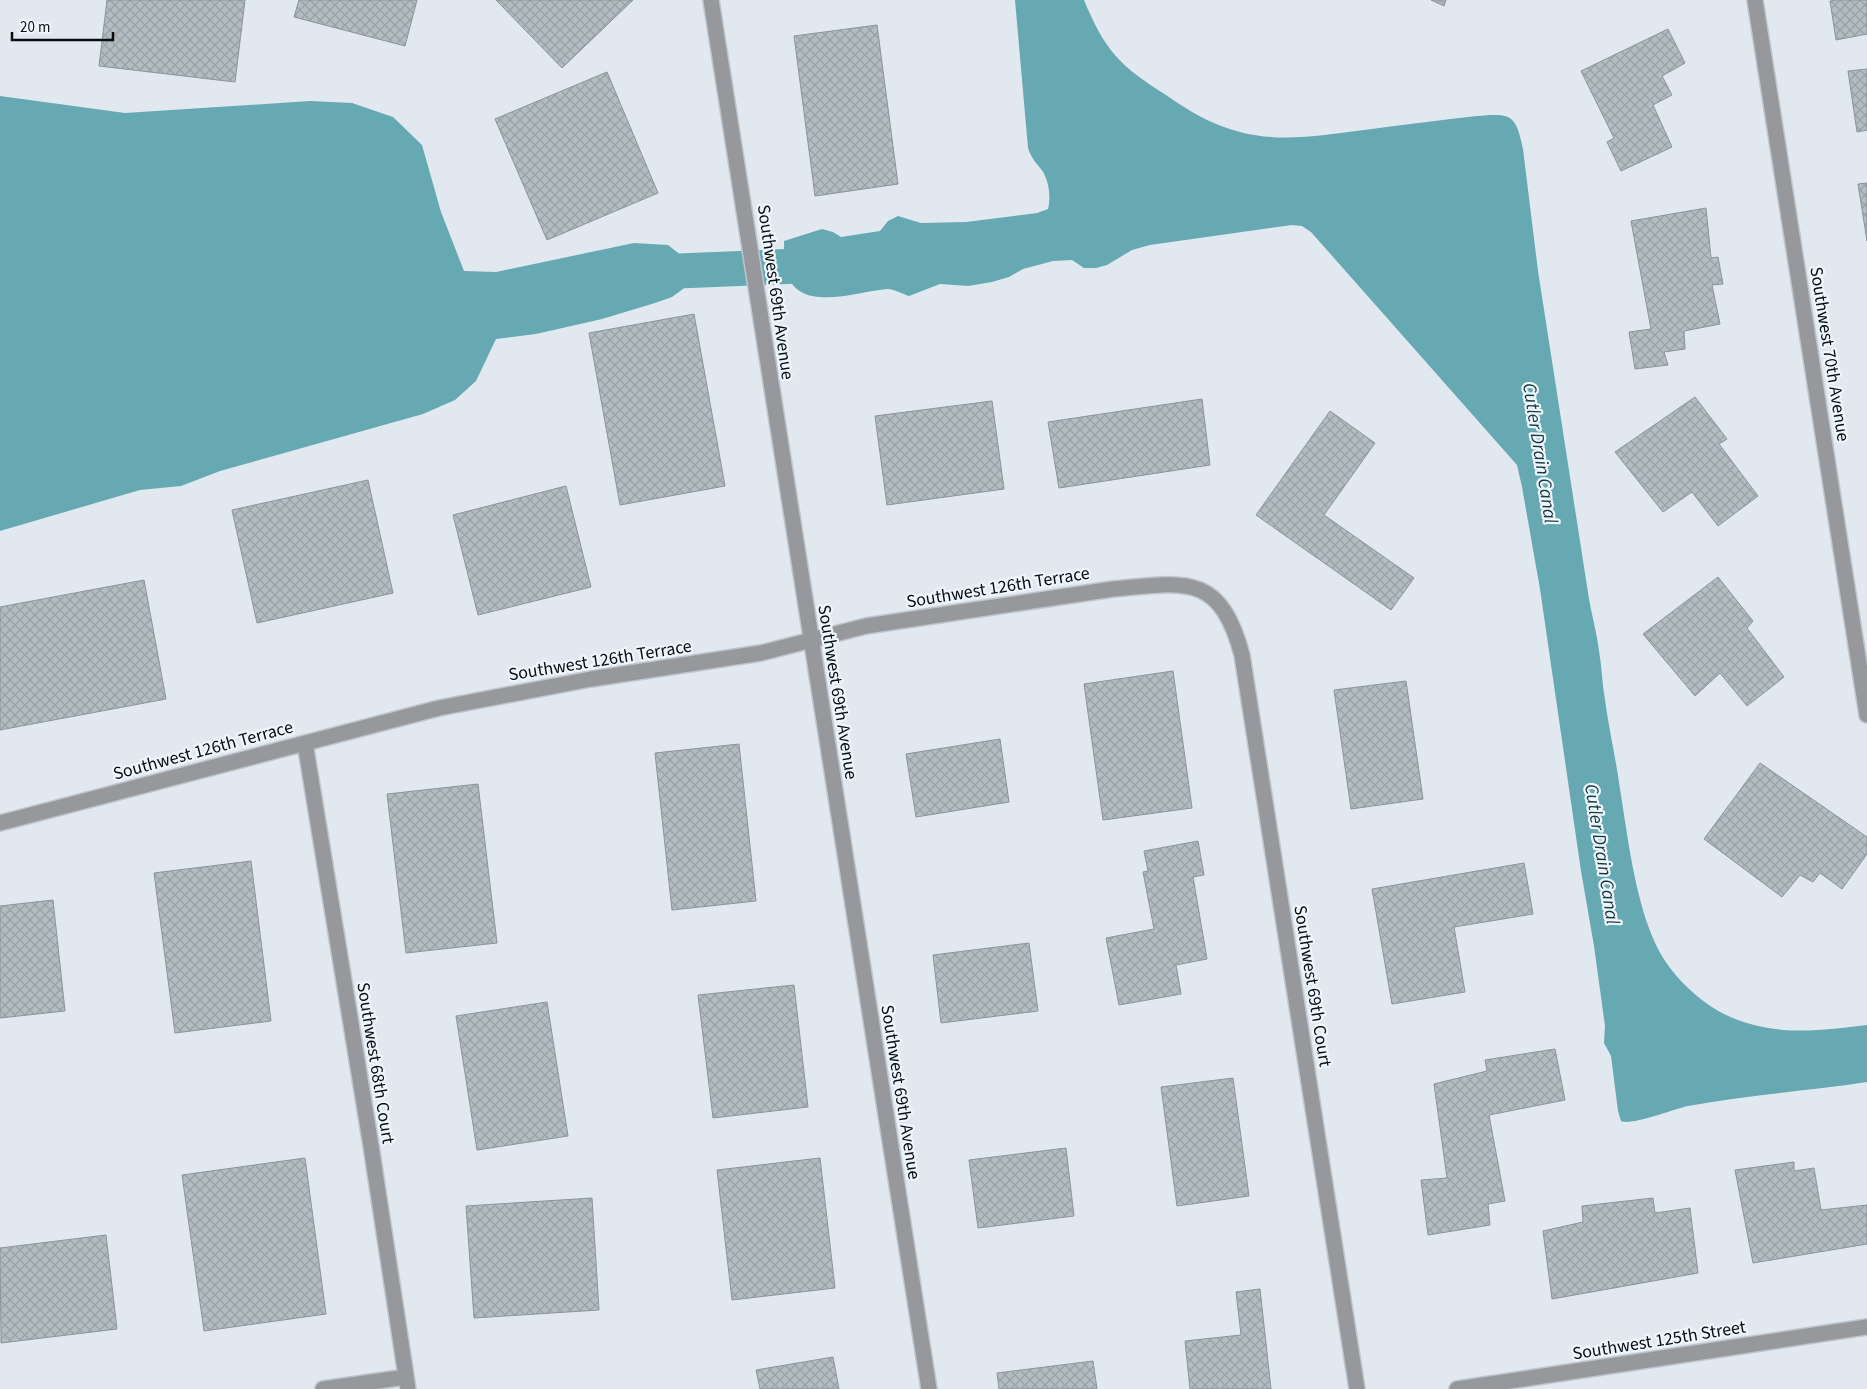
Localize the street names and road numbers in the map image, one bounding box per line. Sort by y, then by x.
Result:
street label: Southwest 69th Avenue [751,203,800,381]
street label: Southwest 70th Avenue [1803,265,1856,443]
street label: Southwest 126th Terrace [905,561,1092,614]
street label: Southwest 69th Avenue [811,603,864,781]
street label: Southwest 126th Terrace [507,634,694,687]
street label: Southwest 126th Terrace [110,714,296,787]
street label: Southwest 69th Court [1287,904,1338,1069]
street label: Southwest 68th Court [350,981,401,1146]
street label: Southwest 69th Avenue [874,1003,927,1181]
street label: Southwest 125th Street [1571,1314,1748,1367]

